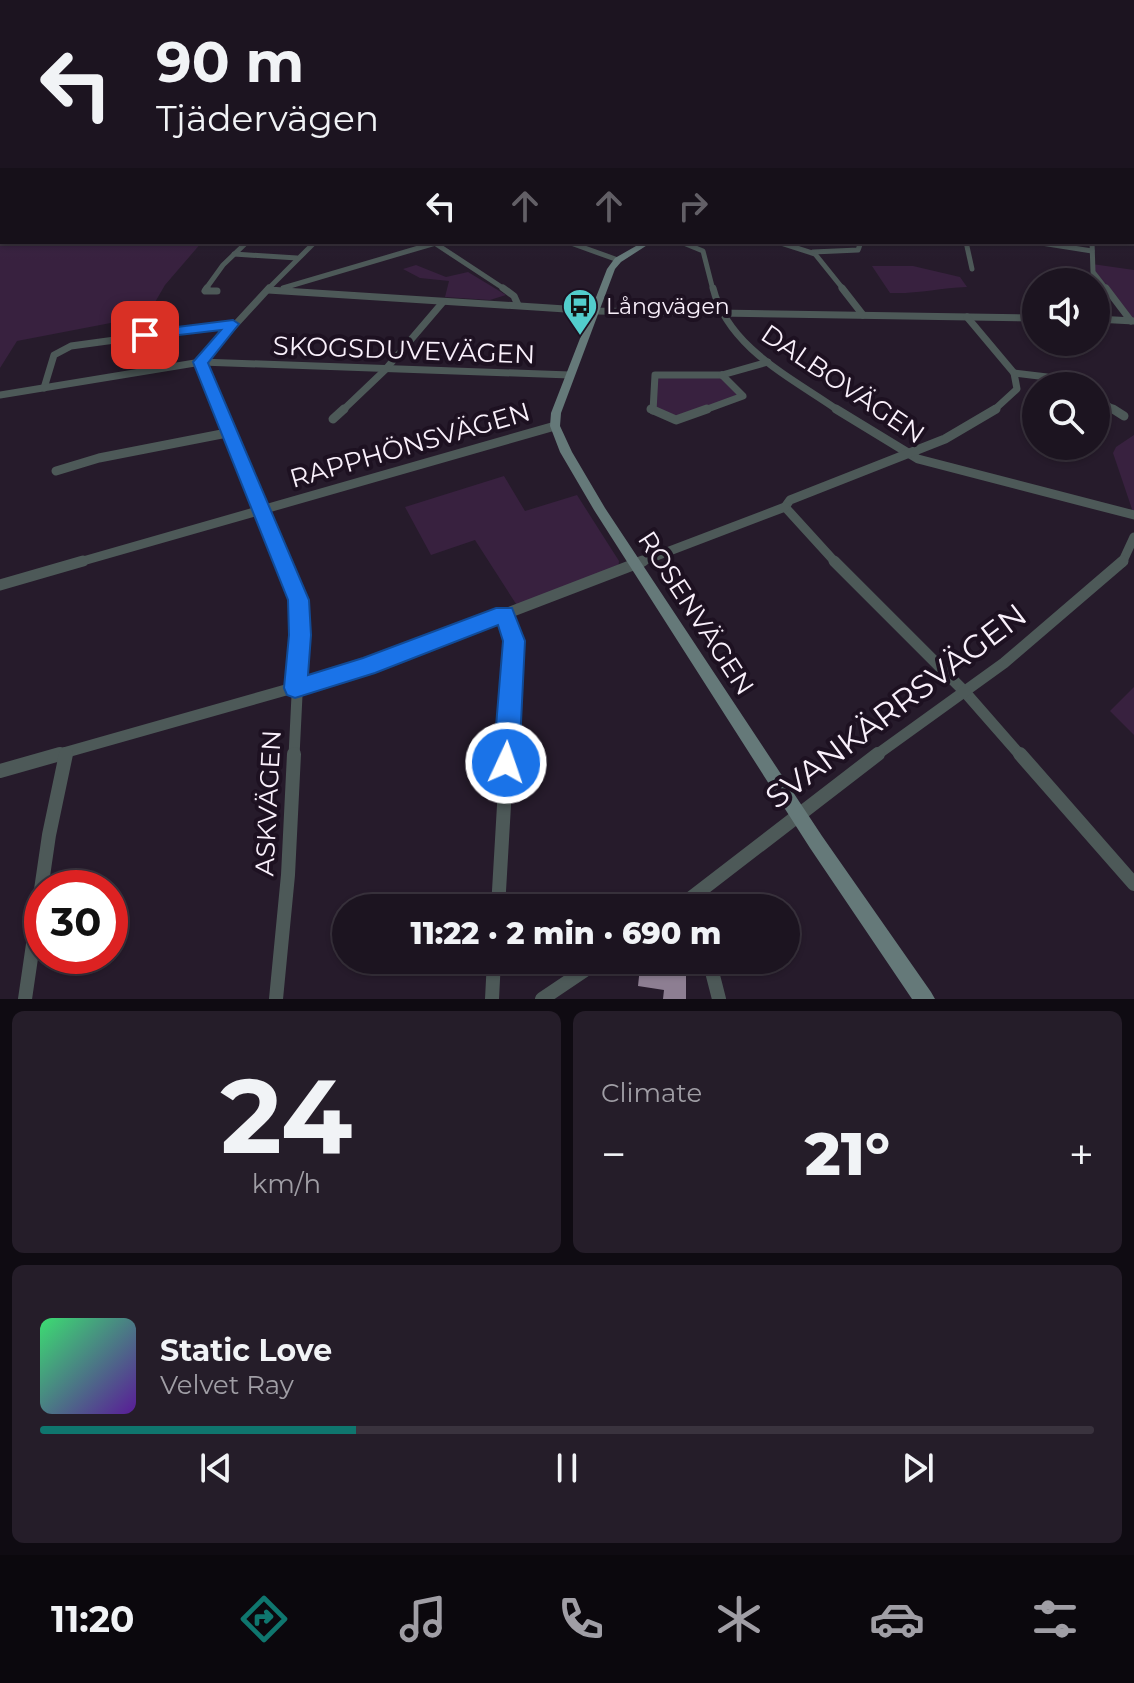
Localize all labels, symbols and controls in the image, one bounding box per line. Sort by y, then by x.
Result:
text: 90 m [156,28,304,96]
icon: left [24,32,128,136]
text: Tjädervägen [156,96,379,140]
icon: left [419,184,463,228]
icon: ahead [503,184,547,228]
icon: ahead [587,184,631,228]
icon: right [671,184,715,228]
map controls [1022,268,1110,460]
button: sound [1022,268,1110,356]
bus stop icon: Långvägen [561,287,599,337]
place label: Långvägen [606,293,730,320]
pin [111,301,179,369]
icon: arrive [123,313,167,357]
street label: DALBOVÄGEN [755,318,931,450]
street label: SKOGSDUVEVÄGEN [272,329,536,371]
button: search [1022,372,1110,460]
street label: RAPPHÖNSVÄGEN [286,395,534,495]
street label: ROSENVÄGEN [631,525,761,701]
street label: SVANKÄRRSVÄGEN [758,595,1034,816]
position arrow [464,721,548,805]
street label: ASKVÄGEN [248,729,288,877]
speed limit sign: 30 [24,870,128,974]
text: 11:22 · 2 min · 690 m [411,915,721,952]
text: 24 [221,1052,352,1179]
text: Climate [601,1077,702,1109]
text: 21° [805,1117,890,1190]
text: − [601,1127,626,1181]
text: + [1069,1127,1094,1181]
text: km/h [252,1168,321,1200]
text: Static Love [160,1332,332,1369]
text: Velvet Ray [160,1369,294,1401]
icon: previous [194,1446,238,1490]
icon: pause [545,1446,589,1490]
icon: next [896,1446,940,1490]
icon: directions [236,1591,292,1647]
icon: music [395,1591,451,1647]
icon: phone [553,1591,609,1647]
icon: climate [711,1591,767,1647]
icon: car [869,1591,925,1647]
icon: filters [1027,1591,1083,1647]
text: 11:20 [51,1597,134,1641]

